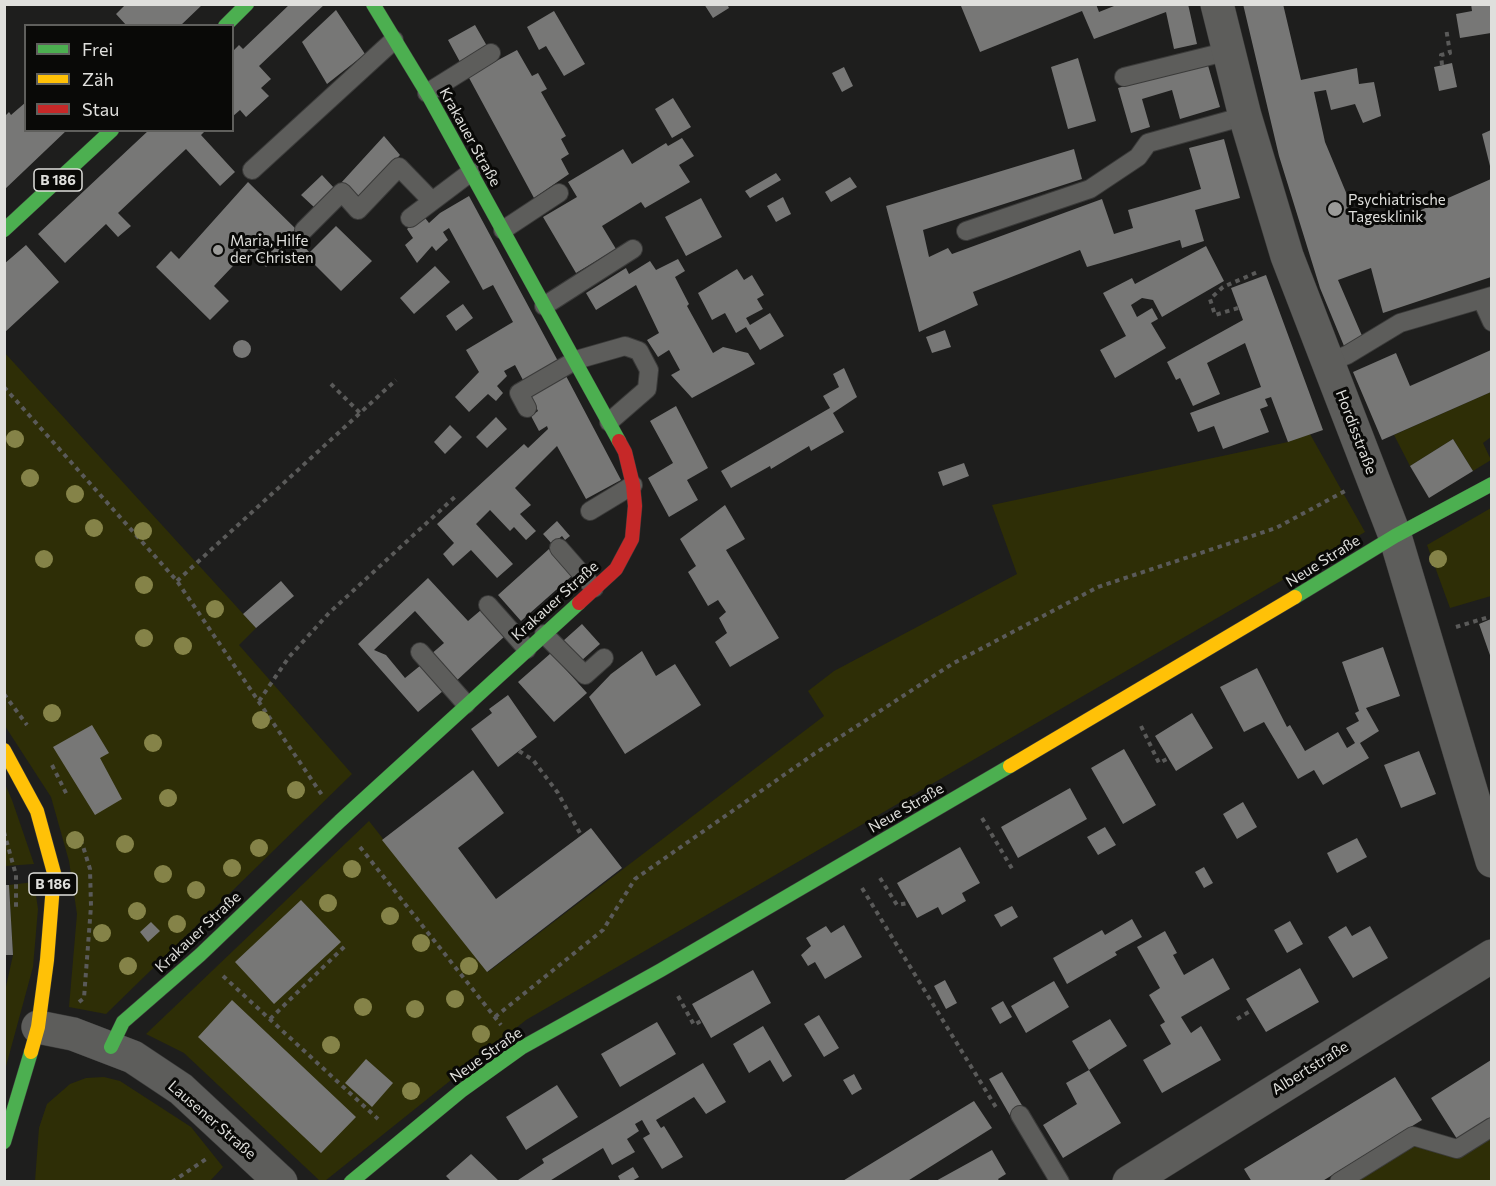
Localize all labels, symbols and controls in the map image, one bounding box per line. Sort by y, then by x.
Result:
legend [24,24,234,132]
text: Frei [82,38,113,60]
text: Zäh [82,68,114,90]
street label: Krakauer Straße [435,84,505,190]
text: Stau [82,98,119,120]
road number: B 186 [34,169,82,191]
place label: Psychiatrische Tagesklinik [1348,191,1446,226]
marker: Psychiatrische Tagesklinik [1326,200,1344,218]
place label: Maria, Hilfe der Christen [230,232,313,267]
marker: Maria, Hilfe der Christen [211,243,225,257]
street label: Hordisstraße [1332,387,1380,477]
street label: Neue Straße [1283,531,1363,591]
street label: Krakauer Straße [508,557,602,645]
street label: Neue Straße [865,779,947,837]
road number: B 186 [29,873,77,895]
street label: Krakauer Straße [152,888,244,976]
street label: Neue Straße [446,1024,526,1086]
street label: Albertstraße [1268,1037,1352,1099]
street label: Lausener Straße [164,1077,260,1163]

